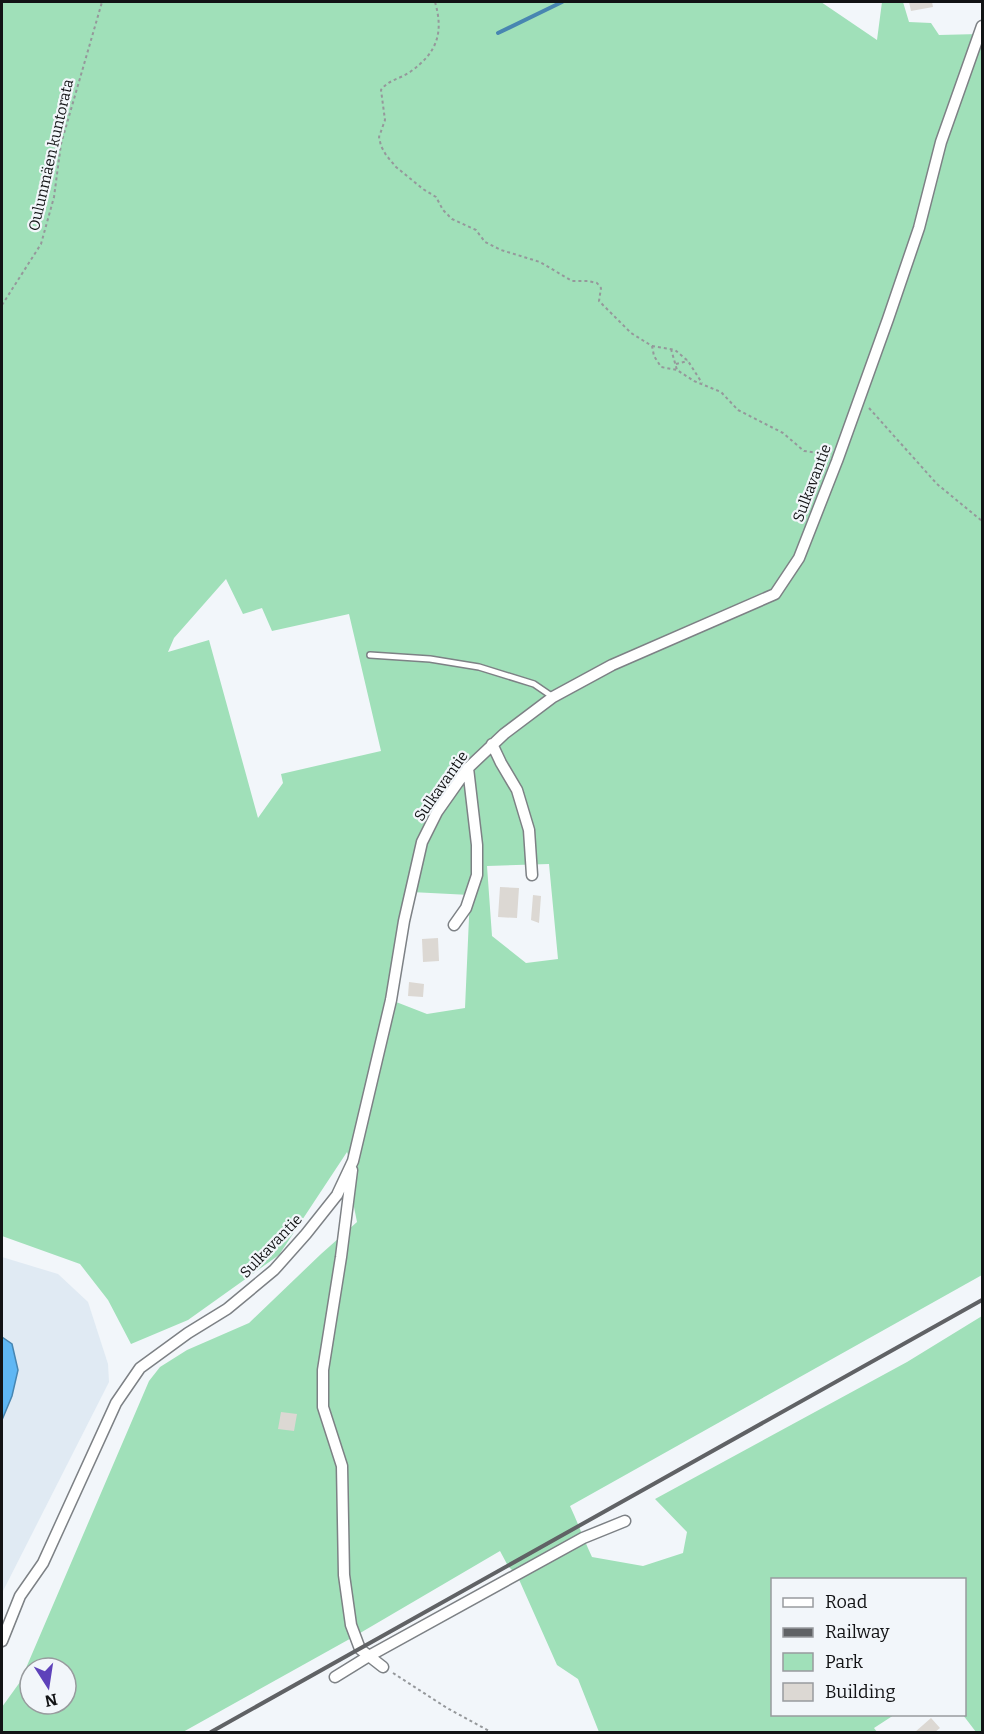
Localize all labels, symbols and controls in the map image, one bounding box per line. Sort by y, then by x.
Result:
street label: Oulunmäen kuntorata [25,77,77,233]
street label: Sulkavantie [789,442,835,524]
street label: Sulkavantie [410,747,472,825]
street label: Sulkavantie [236,1210,306,1282]
legend [771,1578,966,1716]
text: Road [825,1591,868,1613]
text: Railway [825,1621,890,1643]
text: Park [825,1651,864,1673]
north arrow [18,1656,78,1716]
text: Building [825,1681,896,1703]
text: N [43,1690,59,1711]

